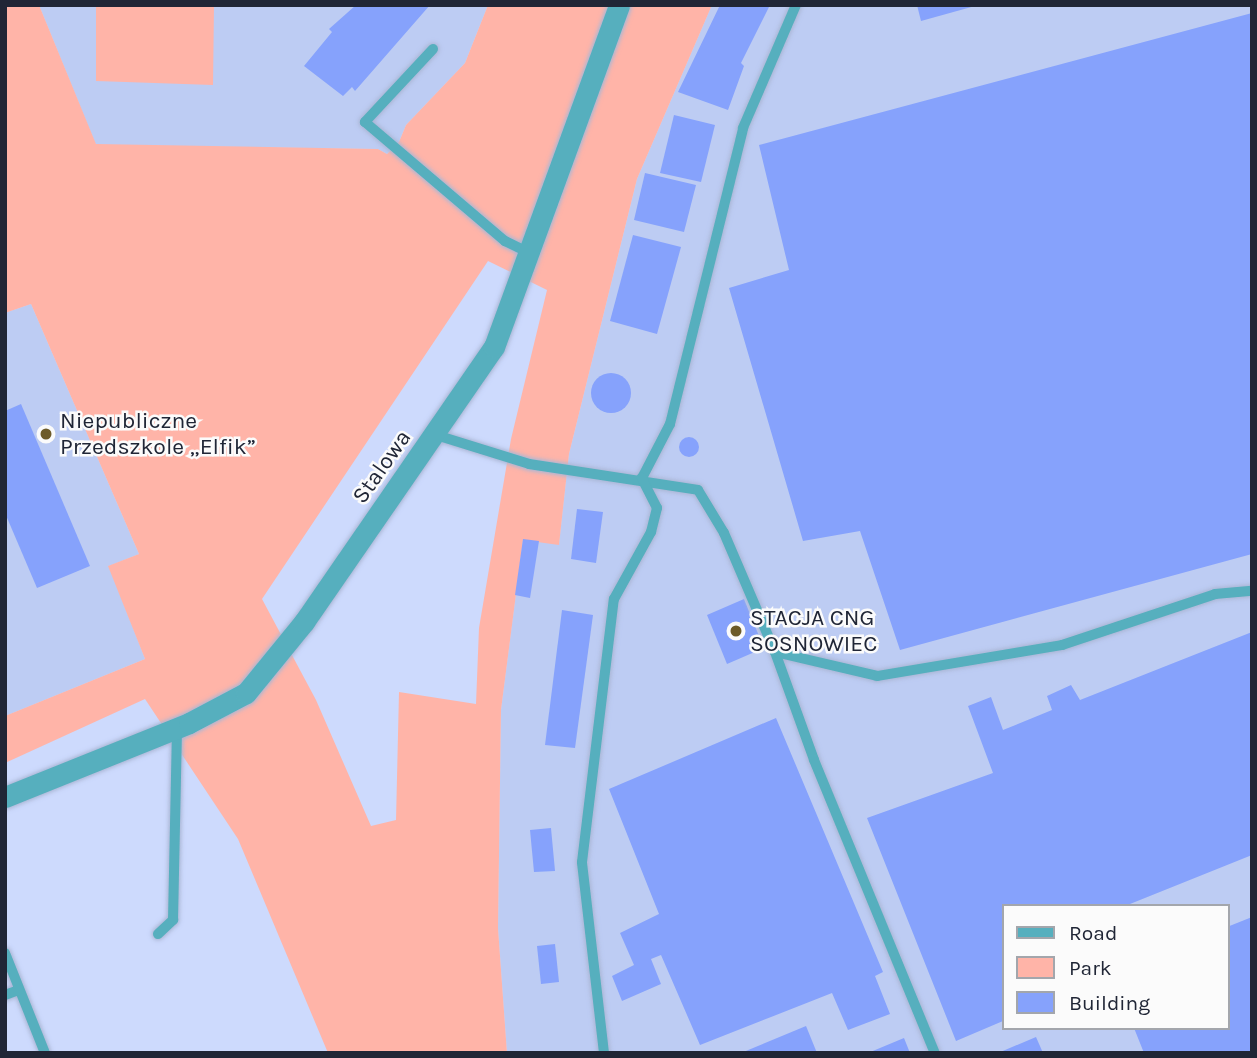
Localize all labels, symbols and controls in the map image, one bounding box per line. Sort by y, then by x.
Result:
place label: Niepubliczne Przedszkole „Elfik” [60,407,256,461]
street label: Stalowa [347,425,417,509]
marker: Niepubliczne Przedszkole „Elfik” [38,426,54,442]
place label: STACJA CNG SOSNOWIEC [750,604,877,658]
marker: STACJA CNG SOSNOWIEC [728,623,744,639]
legend [1002,904,1229,1030]
text: Road [1069,921,1117,945]
text: Park [1069,956,1112,980]
text: Building [1069,991,1150,1015]

